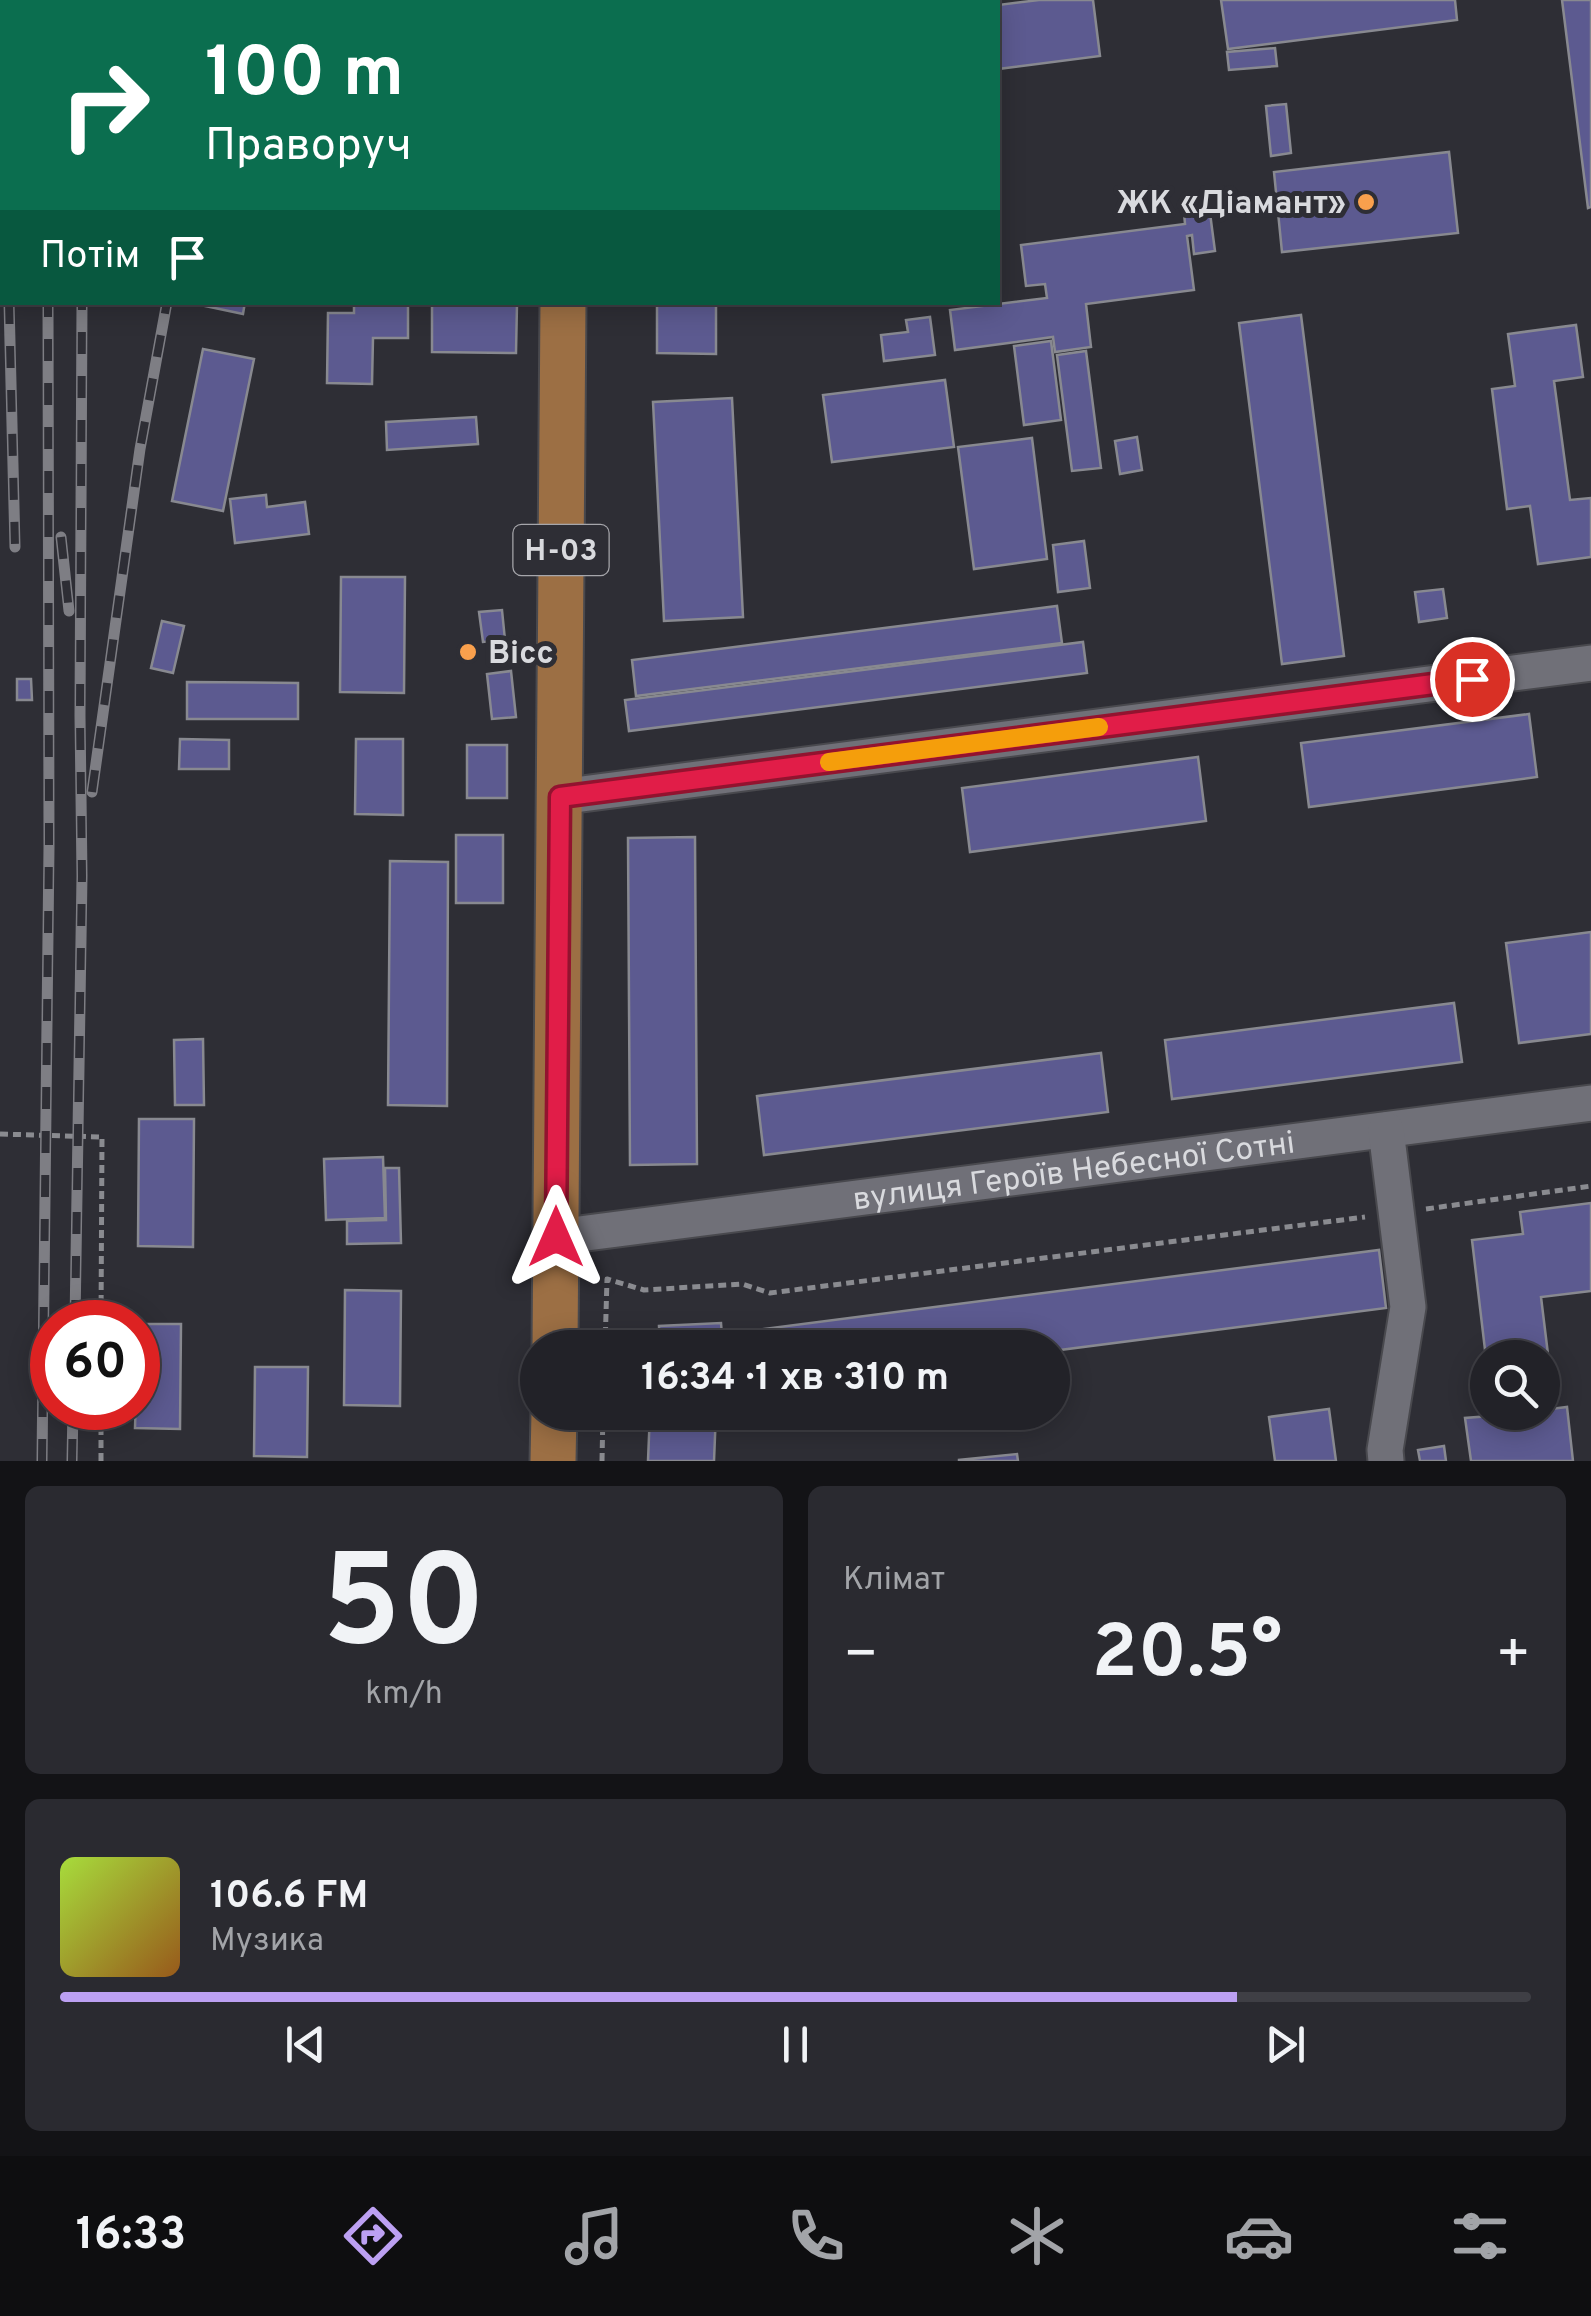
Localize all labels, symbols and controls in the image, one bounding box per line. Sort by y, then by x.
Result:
text: 100 m [205,32,404,121]
icon: right [40,40,170,170]
text: Праворуч [205,119,412,176]
place label: ЖК «Діамант» [1116,185,1346,225]
marker: ЖК «Діамант» [1355,191,1377,213]
icon: arrive [160,230,215,285]
text: Потім [40,233,140,282]
road number: Н-03 [514,525,608,575]
place label: Вісс [488,635,554,675]
pin [1430,637,1515,722]
marker: Вісс [457,641,479,663]
icon: arrive [1445,652,1500,707]
street label: вулиця Героїв Небесної Сотні [851,1125,1297,1221]
position arrow [504,1185,608,1289]
speed limit sign: 60 [30,1300,160,1430]
map controls [1470,1340,1560,1430]
button: search [1470,1340,1560,1430]
text: 16:34 · 1 хв · 310 m [641,1355,949,1404]
text: 50 [322,1527,486,1692]
text: Клімат [843,1561,945,1601]
text: 20.5° [1092,1609,1282,1704]
text: − [843,1622,878,1692]
text: + [1496,1622,1531,1692]
text: km/h [365,1675,443,1715]
text: 106.6 FM [210,1873,368,1922]
text: Музика [210,1922,324,1962]
icon: previous [278,2017,333,2072]
icon: pause [768,2017,823,2072]
icon: next [1258,2017,1313,2072]
icon: directions [338,2201,408,2271]
icon: music [559,2201,629,2271]
icon: phone [781,2201,851,2271]
icon: climate [1002,2201,1072,2271]
icon: car [1224,2201,1294,2271]
icon: filters [1445,2201,1515,2271]
text: 16:33 [76,2208,186,2265]

